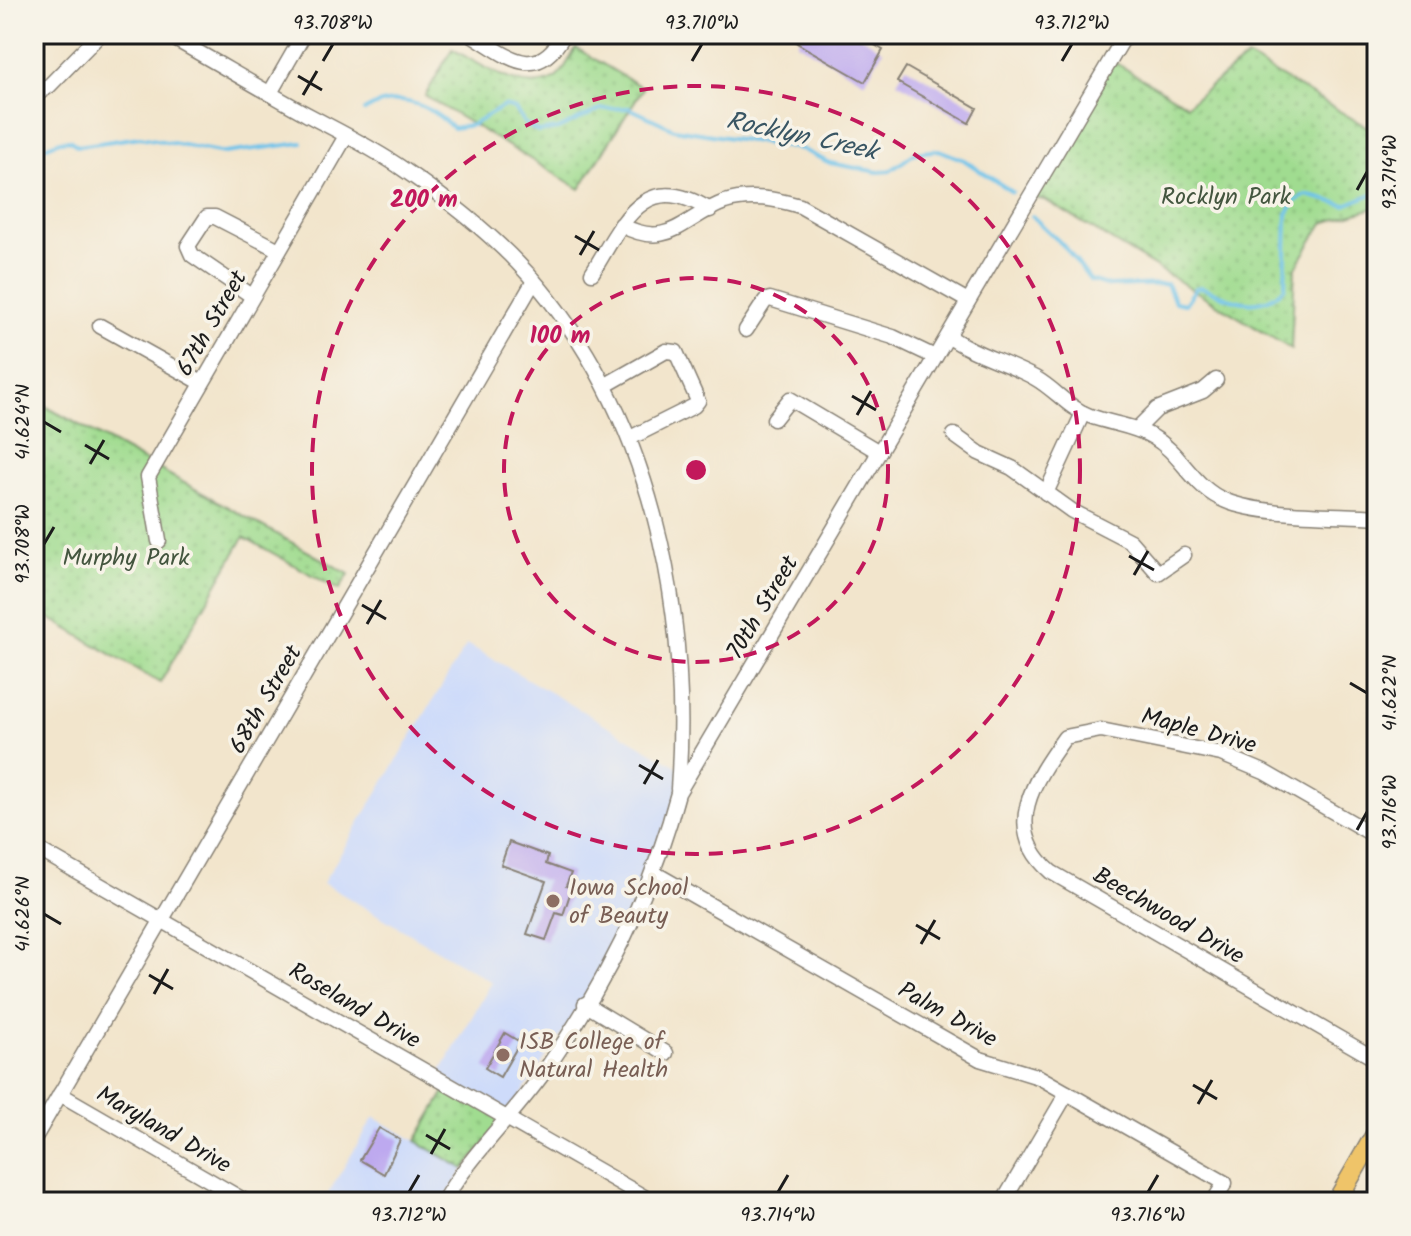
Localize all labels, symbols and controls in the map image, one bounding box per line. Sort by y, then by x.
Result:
text: 93.708°W [293,8,373,40]
text: 93.710°W [665,8,739,40]
text: 93.712°W [1034,8,1110,40]
water label: Rocklyn Creek [722,100,885,174]
text: 93.714°W [1375,135,1407,209]
park label: Rocklyn Park [1161,178,1292,217]
text: 200 m [390,181,458,220]
street label: 67th Street [166,263,259,384]
text: 100 m [530,317,590,356]
text: 41.624°N [8,384,40,460]
centre of rings [682,456,710,484]
text: 93.708°W [8,504,40,584]
park label: Murphy Park [62,539,190,578]
street label: 70th Street [717,548,810,667]
street label: 68th Street [219,637,314,762]
text: 41.622°N [1375,655,1407,731]
street label: Maple Drive [1137,697,1261,766]
text: 93.716°W [1375,775,1407,849]
street label: Beechwood Drive [1085,857,1252,976]
place label: Iowa School of Beauty [569,869,688,936]
text: 41.626°N [8,876,40,952]
marker: Iowa School of Beauty [544,892,562,910]
street label: Roseland Drive [281,953,428,1060]
street label: Palm Drive [890,972,1005,1059]
place label: ISB College of Natural Health [519,1023,668,1090]
marker: ISB College of Natural Health [494,1046,512,1064]
street label: Maryland Drive [88,1076,239,1185]
text: 93.712°W [371,1200,447,1232]
text: 93.714°W [741,1200,815,1232]
text: 93.716°W [1111,1200,1185,1232]

